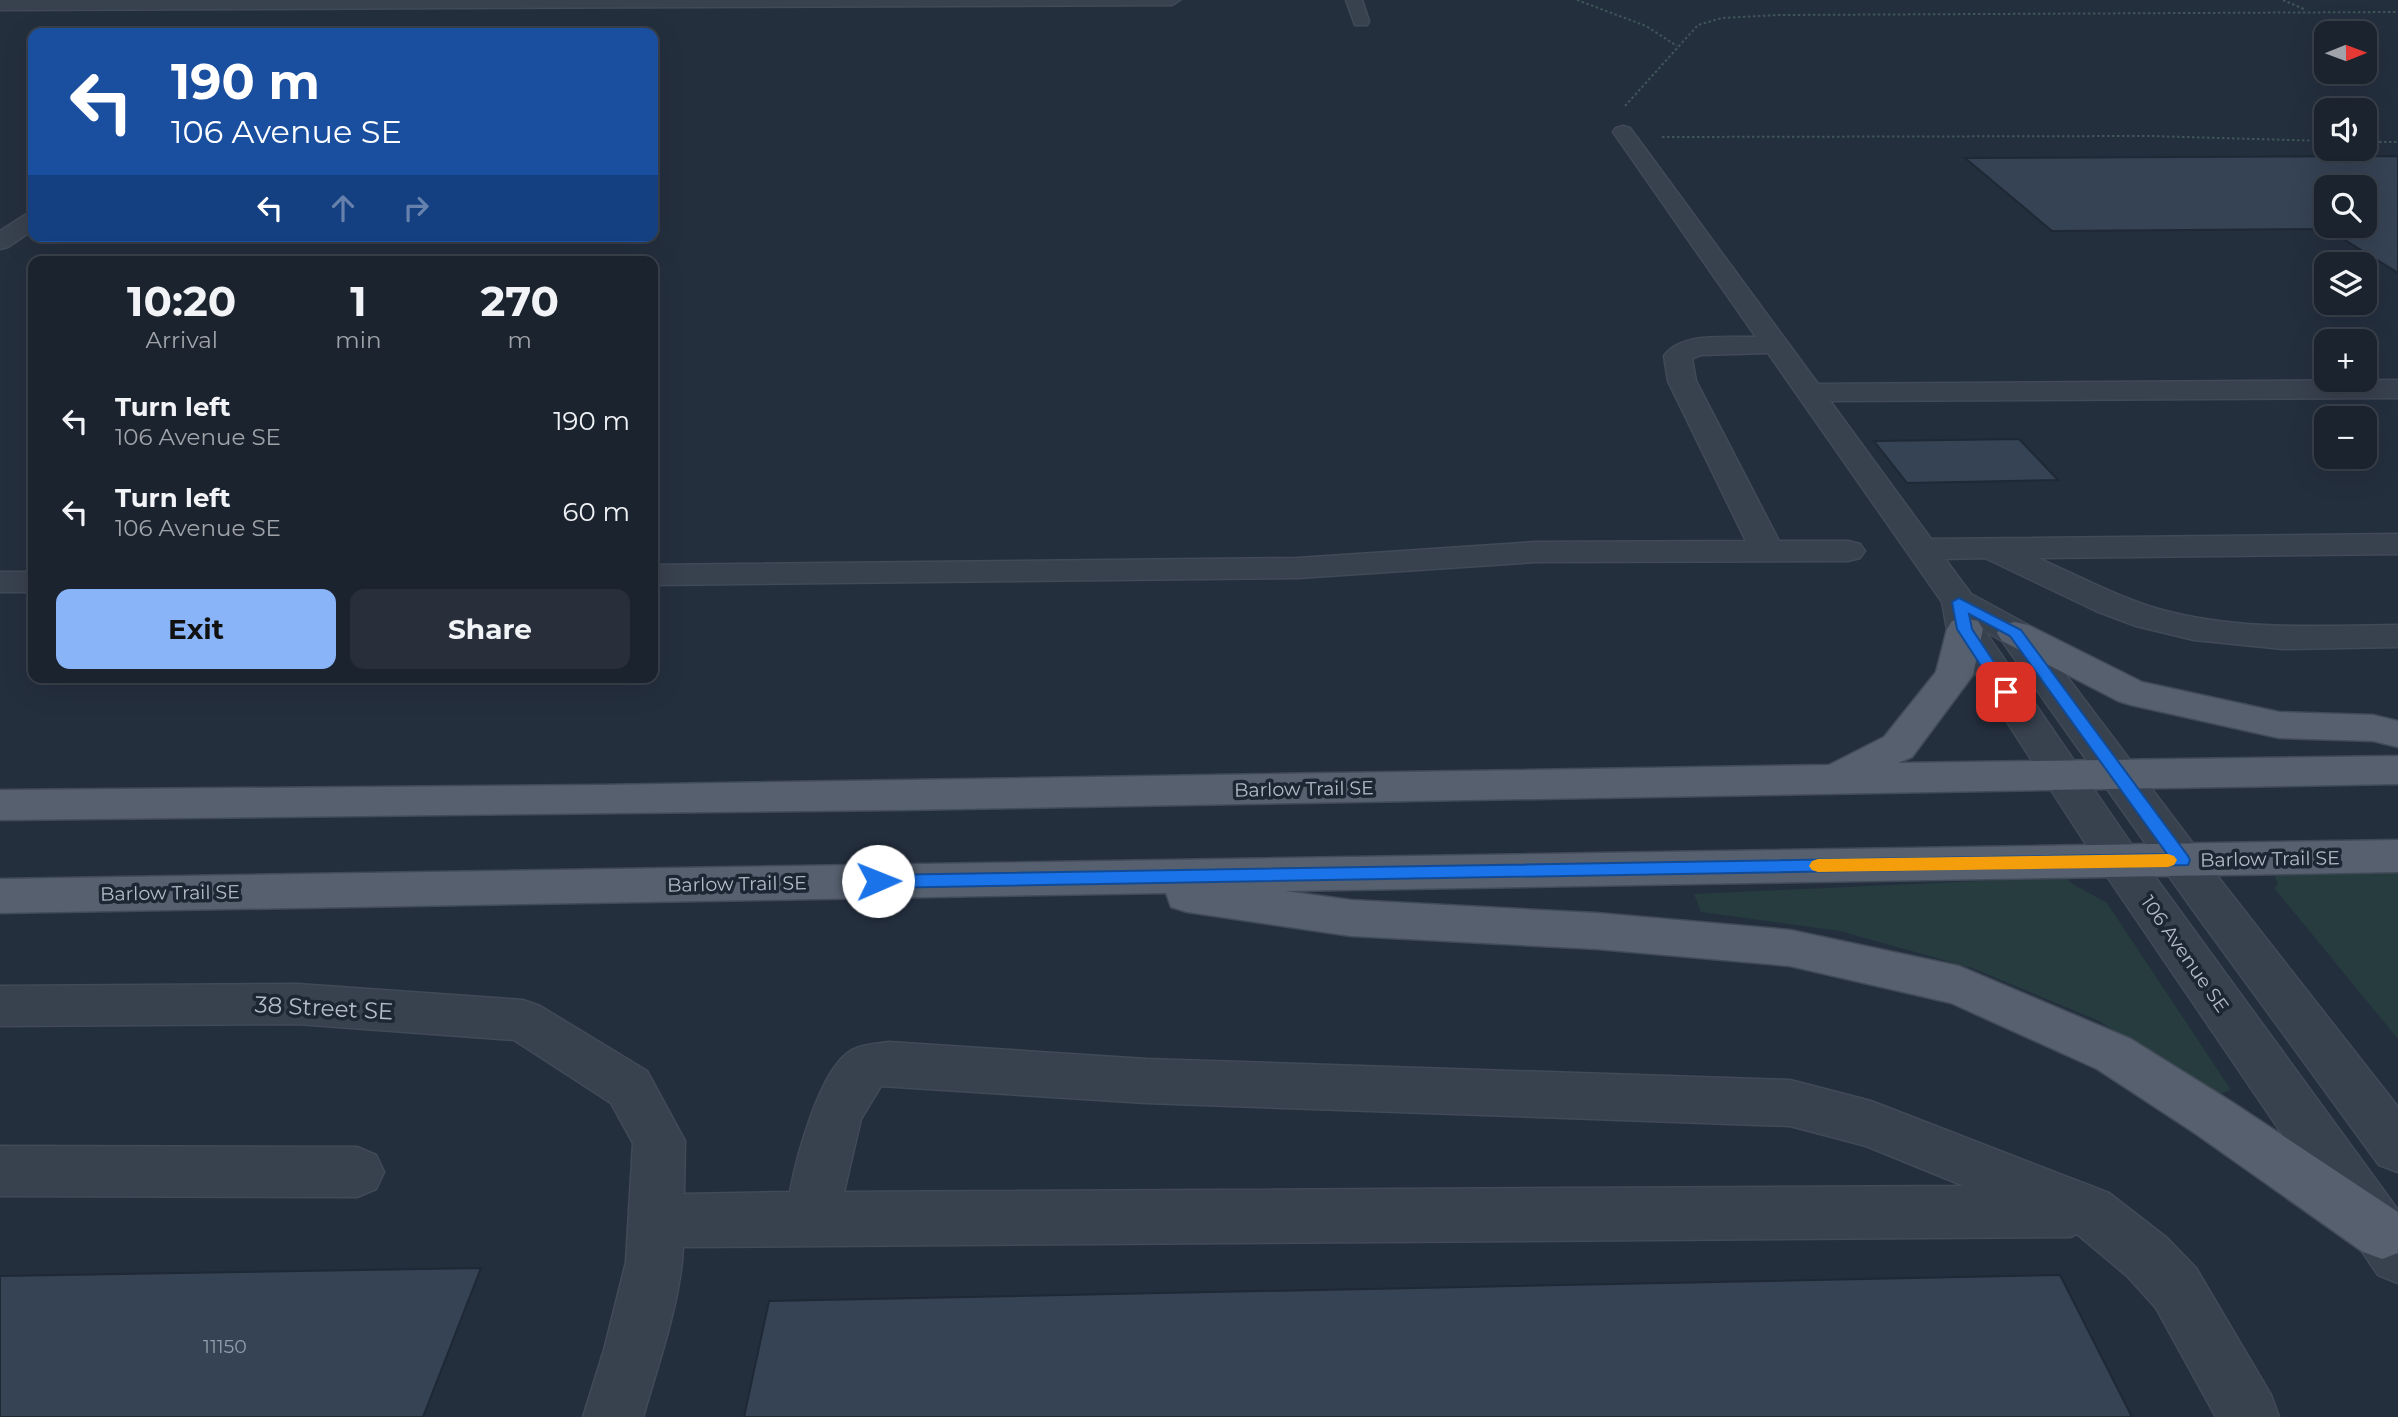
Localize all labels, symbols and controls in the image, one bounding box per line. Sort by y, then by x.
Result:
north arrow [2314,21,2376,84]
map controls [2314,21,2377,469]
text: 190 m [171,52,320,111]
icon: left [56,56,147,147]
button: sound [2314,98,2377,161]
text: 106 Avenue SE [171,112,402,151]
button: search [2314,175,2377,238]
icon: left [251,189,289,227]
icon: ahead [324,189,362,227]
icon: right [397,189,435,227]
button: layers [2314,252,2377,315]
text: 10:20 [127,275,236,327]
text: 1 [350,275,367,327]
text: 270 [480,275,559,327]
text: Arrival [145,326,218,354]
text: min [335,326,381,354]
text: m [508,326,532,354]
button: + [2314,329,2377,392]
text: Turn left [115,391,231,423]
icon: left [56,402,94,440]
text: 190 m [553,405,630,437]
button: − [2314,406,2377,469]
text: 106 Avenue SE [115,423,281,451]
text: Turn left [115,482,231,514]
icon: left [56,493,94,531]
text: 60 m [563,496,630,528]
text: 106 Avenue SE [115,514,281,542]
button: Exit [56,589,336,669]
button: Share [350,589,630,669]
pin [1976,662,2036,722]
icon: arrive [1987,673,2025,711]
street label: Barlow Trail SE [1234,776,1374,802]
position arrow [841,844,915,918]
street label: Barlow Trail SE [2200,846,2340,872]
street label: Barlow Trail SE [667,871,807,897]
street label: Barlow Trail SE [100,880,240,906]
street label: 106 Avenue SE [2136,891,2234,1017]
street label: 38 Street SE [254,990,394,1026]
house number: 11150 [203,1335,247,1358]

